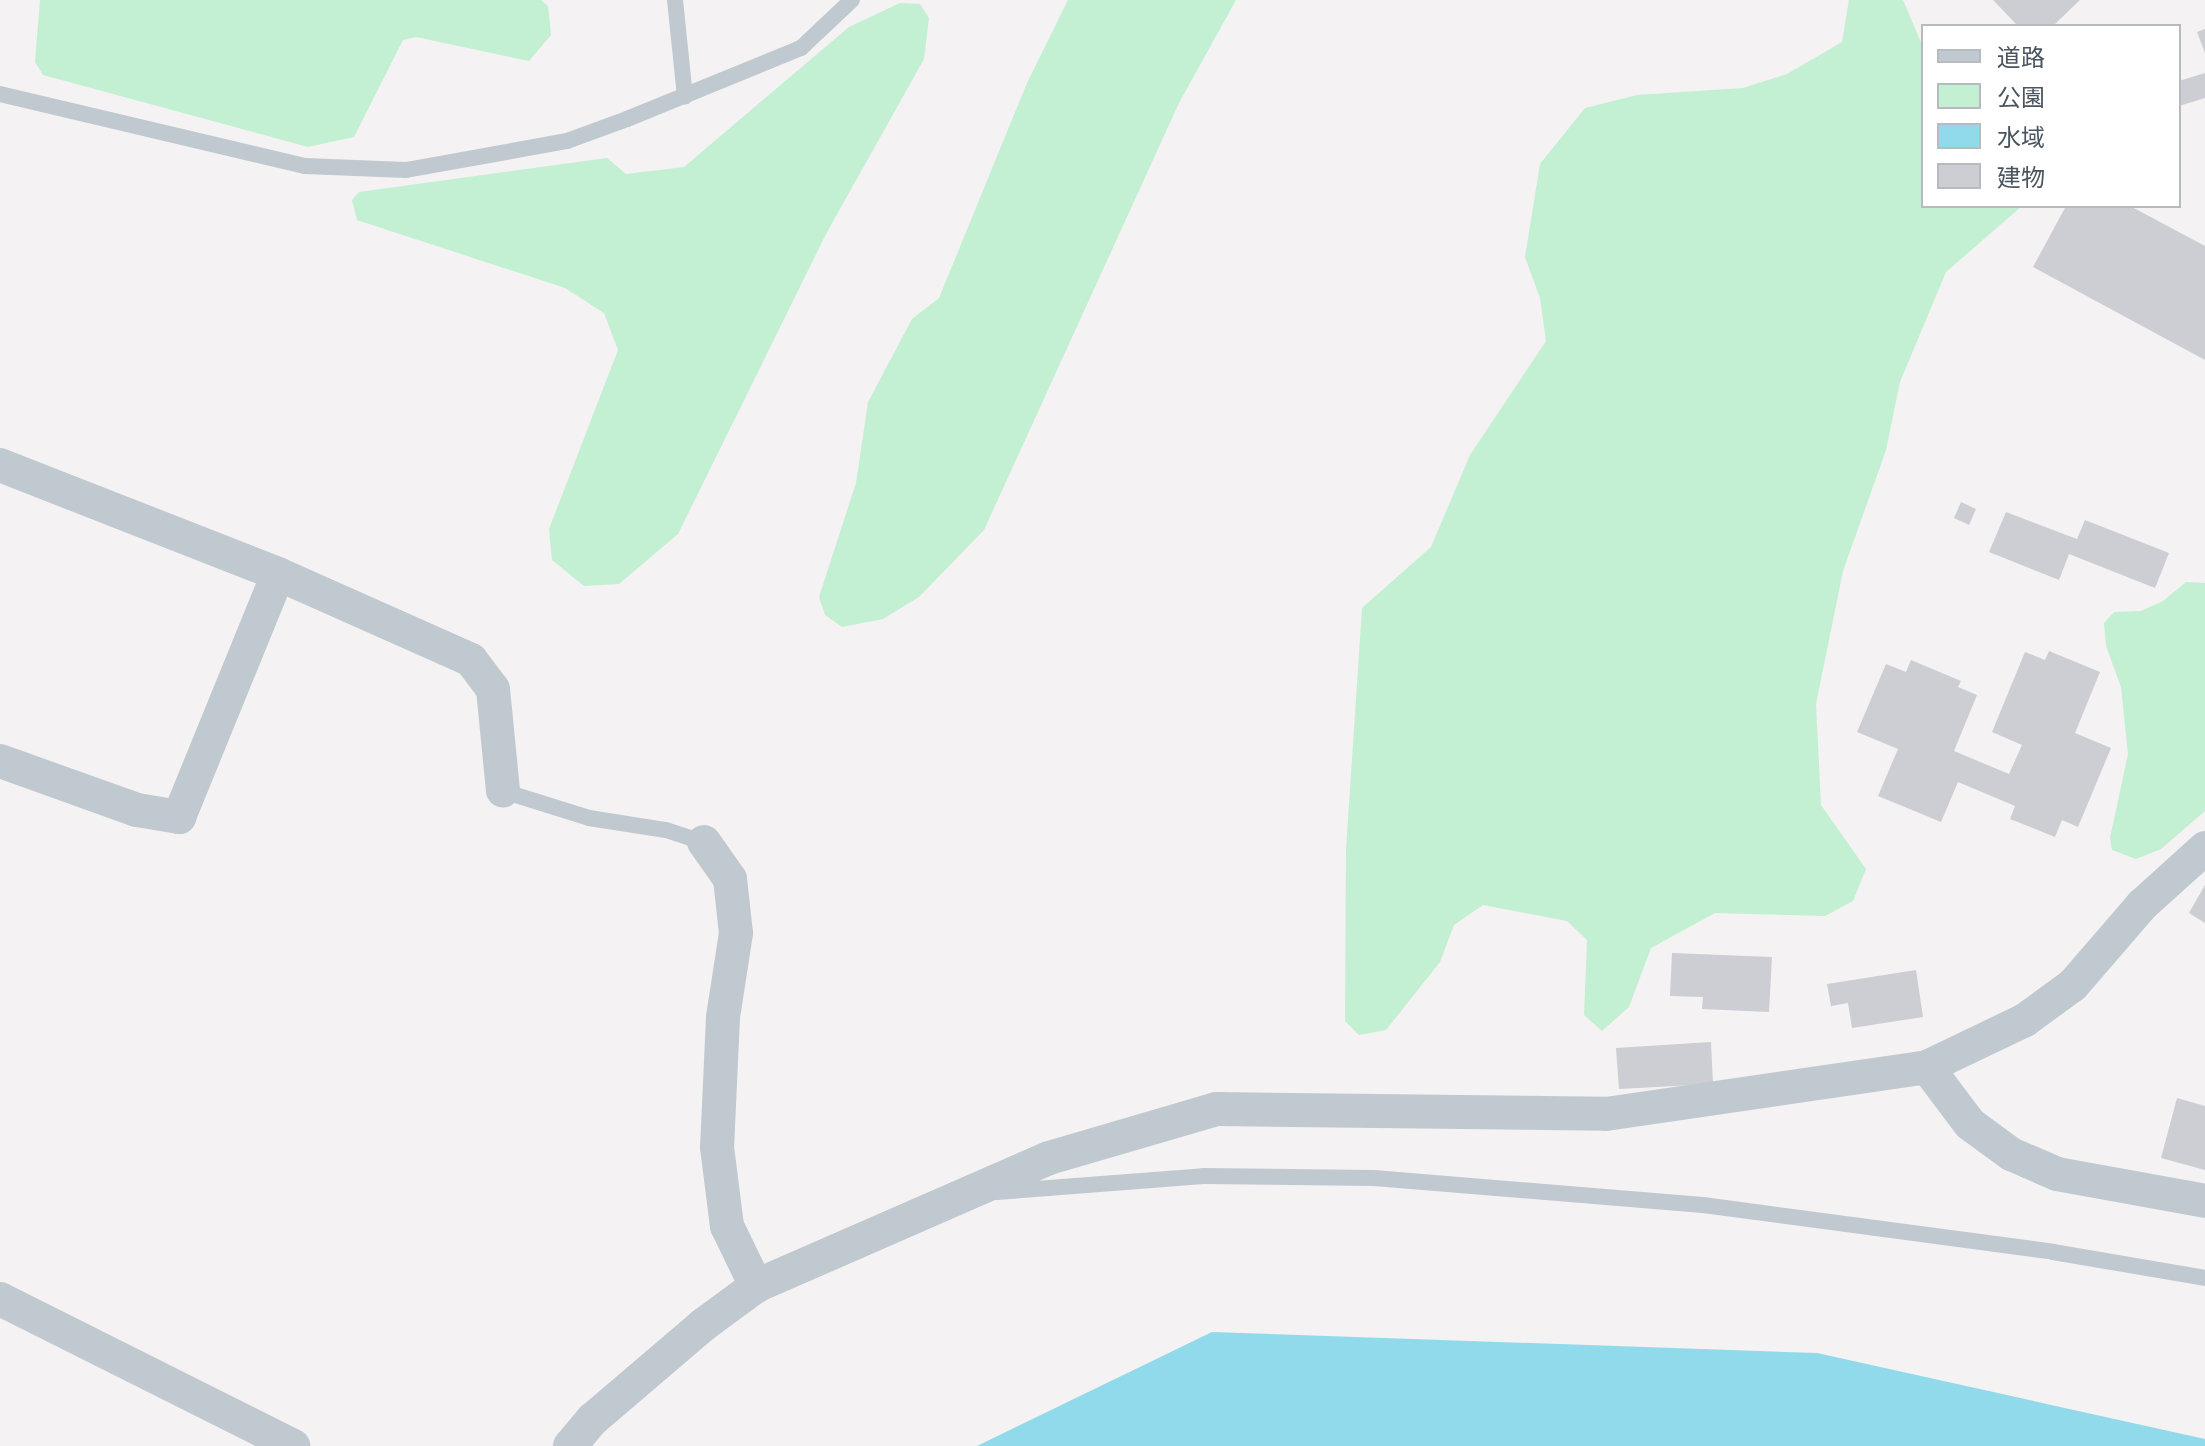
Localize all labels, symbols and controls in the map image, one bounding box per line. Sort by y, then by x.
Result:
legend [1921,24,2181,208]
text: 道路 [1997,47,2045,71]
text: 公園 [1997,87,2045,111]
text: 水域 [1997,127,2045,151]
text: 建物 [1997,167,2045,191]

